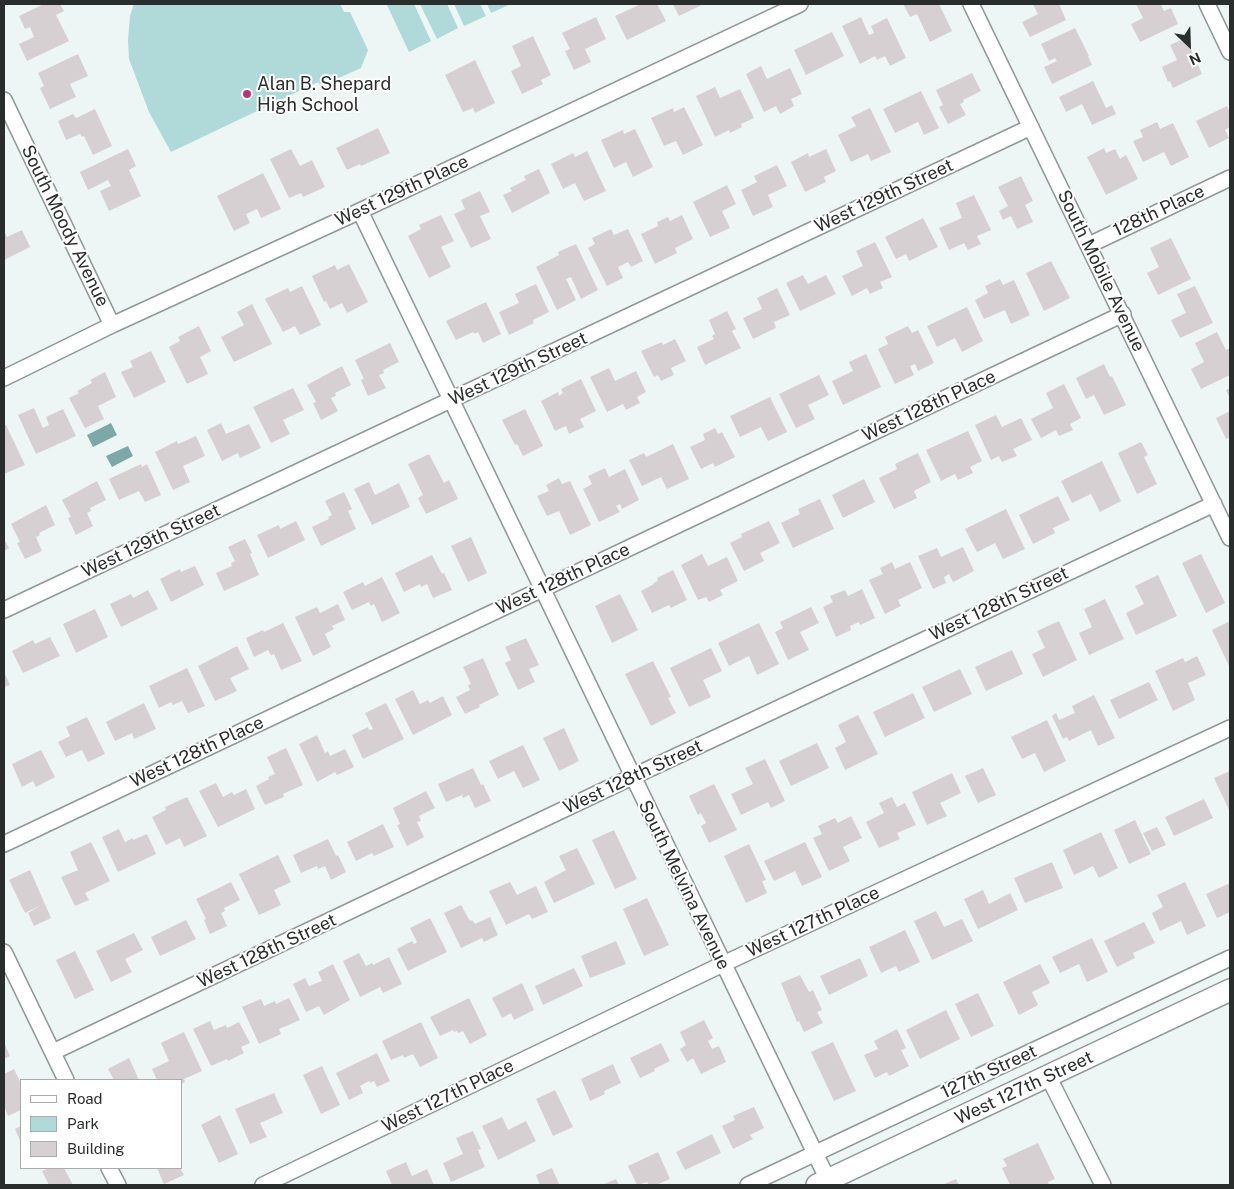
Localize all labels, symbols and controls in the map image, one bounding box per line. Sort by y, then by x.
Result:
north arrow [1164,20,1214,70]
text: N [1187,49,1203,68]
place label: Alan B. Shepard High School [257,73,391,116]
marker: Alan B. Shepard High School [241,88,253,100]
street label: South Moody Avenue [16,142,114,310]
street label: West 129th Place [332,151,472,231]
street label: West 129th Street [811,154,957,238]
street label: 128th Place [1110,180,1208,242]
street label: South Mobile Avenue [1052,187,1150,355]
street label: West 129th Street [445,327,591,411]
street label: West 128th Place [859,366,999,446]
street label: West 129th Street [78,499,224,583]
street label: West 128th Place [493,539,633,619]
street label: West 128th Street [926,562,1072,646]
street label: West 128th Place [127,712,267,792]
street label: West 128th Street [560,735,706,819]
street label: South Melvina Avenue [634,797,734,973]
street label: West 127th Place [743,882,883,962]
street label: West 128th Street [194,909,340,993]
street label: 127th Street [938,1040,1040,1104]
street label: West 127th Street [951,1047,1097,1129]
street label: West 127th Place [379,1055,517,1137]
legend [20,1079,182,1169]
text: Road [67,1090,103,1107]
text: Park [67,1115,99,1132]
text: Building [67,1140,125,1157]

